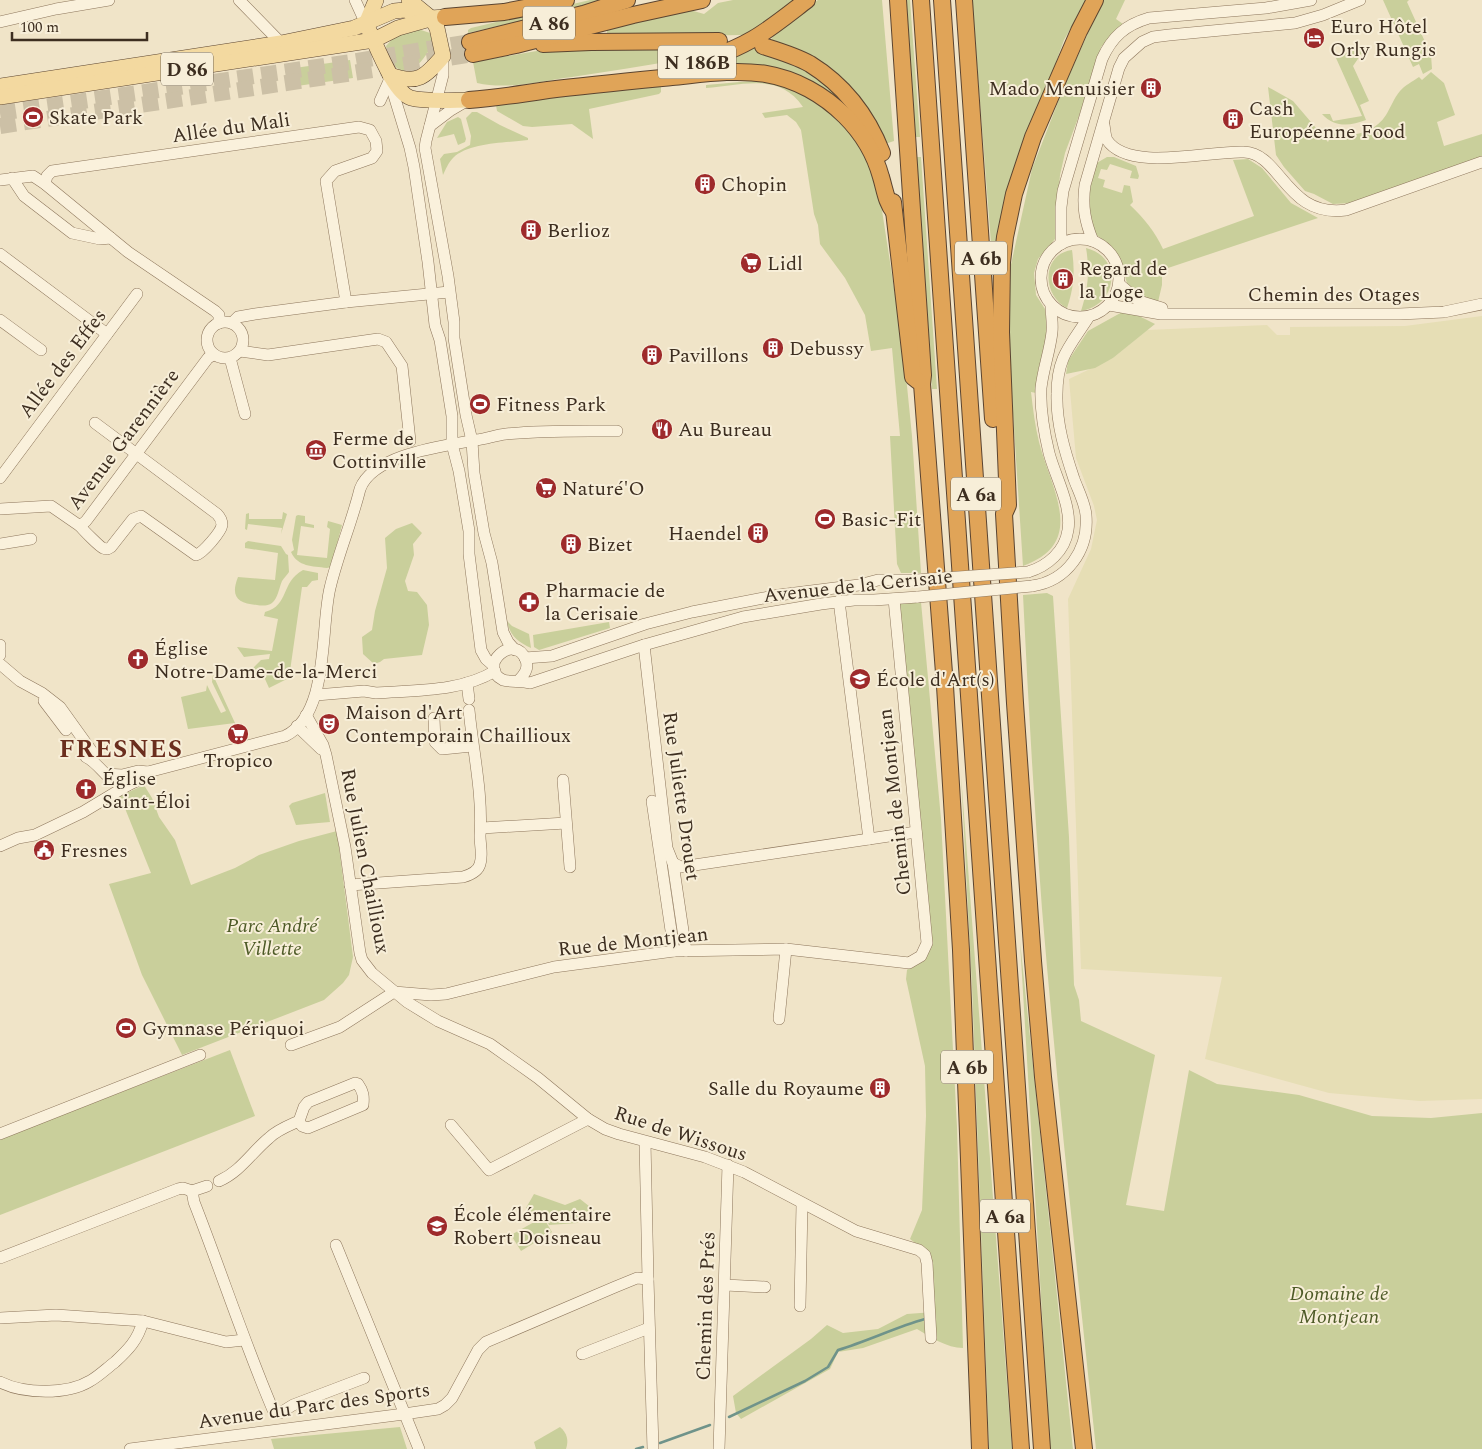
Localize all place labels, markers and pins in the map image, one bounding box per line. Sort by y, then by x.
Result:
place label: Euro Hôtel Orly Rungis [1330,12,1436,65]
hotel icon: Euro Hôtel Orly Rungis [1302,26,1326,50]
place label: Mado Menuisier [989,74,1135,104]
building icon: Mado Menuisier [1139,76,1163,100]
place label: Cash Européenne Food [1249,94,1405,147]
place label: Skate Park [49,103,143,133]
sports icon: Skate Park [21,105,45,129]
building icon: Cash Européenne Food [1221,107,1245,131]
place label: Chopin [721,170,787,200]
building icon: Chopin [693,172,717,196]
place label: Berlioz [547,216,610,246]
building icon: Berlioz [519,218,543,242]
place label: Lidl [767,249,803,279]
supermarket icon: Lidl [739,251,763,275]
place label: Regard de la Loge [1079,254,1167,307]
building icon: Regard de la Loge [1051,267,1075,291]
place label: Debussy [789,334,865,364]
building icon: Debussy [761,336,785,360]
place label: Pavillons [668,341,749,371]
building icon: Pavillons [640,343,664,367]
place label: Fitness Park [496,390,606,420]
sports icon: Fitness Park [468,392,492,416]
place label: Au Bureau [678,415,772,445]
restaurant icon: Au Bureau [650,417,674,441]
place label: Ferme de Cottinville [332,424,426,477]
museum icon: Ferme de Cottinville [304,438,328,462]
place label: Naturé'O [562,474,645,504]
supermarket icon: Naturé'O [534,476,558,500]
place label: Basic-Fit [841,505,921,535]
sports icon: Basic-Fit [813,507,837,531]
place label: Haendel [668,519,742,549]
building icon: Haendel [746,521,770,545]
place label: Bizet [587,530,633,560]
building icon: Bizet [559,532,583,556]
place label: Pharmacie de la Cerisaie [545,576,665,629]
pharmacy icon: Pharmacie de la Cerisaie [517,590,541,614]
place label: Église Notre-Dame-de-la-Merci [154,634,377,687]
church icon: Église Notre-Dame-de-la-Merci [126,647,150,671]
place label: École d'Art(s) [876,665,995,695]
school or university icon: École d'Art(s) [848,667,872,691]
place label: Maison d'Art Contemporain Chaillioux [345,698,571,751]
theatre icon: Maison d'Art Contemporain Chaillioux [317,712,341,736]
supermarket icon: Tropico [226,722,250,746]
place label: Tropico [203,746,273,776]
place label: Église Saint-Éloi [102,764,191,817]
church icon: Église Saint-Éloi [74,777,98,801]
place label: Fresnes [60,836,128,866]
public building icon: Fresnes [32,838,56,862]
place label: Gymnase Périquoi [142,1014,304,1044]
sports icon: Gymnase Périquoi [114,1016,138,1040]
place label: Salle du Royaume [708,1074,864,1104]
building icon: Salle du Royaume [868,1076,892,1100]
place label: École élémentaire Robert Doisneau [453,1200,611,1253]
school or university icon: École élémentaire Robert Doisneau [425,1214,449,1238]

